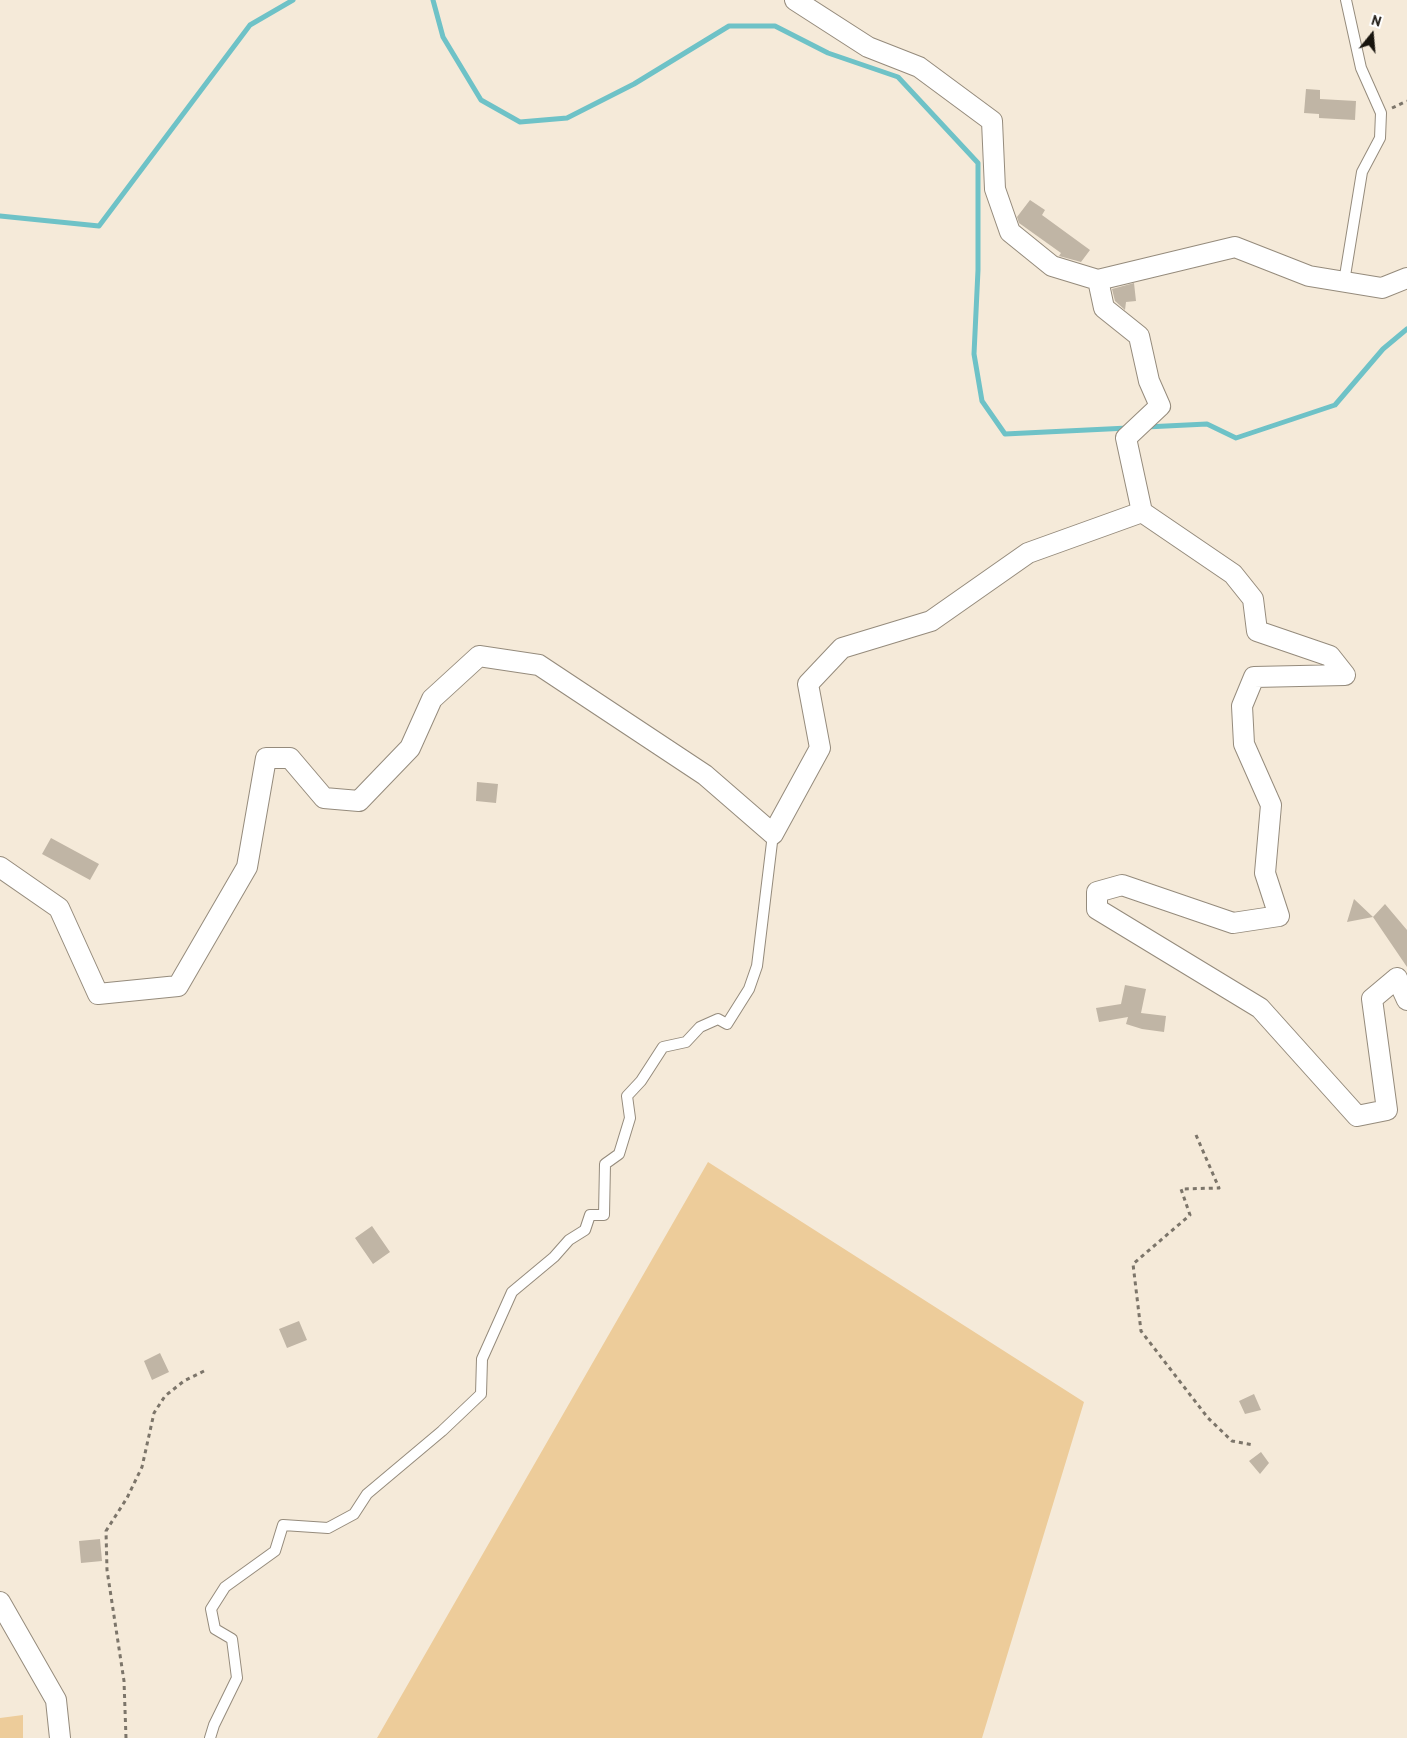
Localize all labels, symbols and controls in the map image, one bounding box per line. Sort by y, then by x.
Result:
north arrow [1347,10,1397,60]
text: N [1369,11,1383,31]

